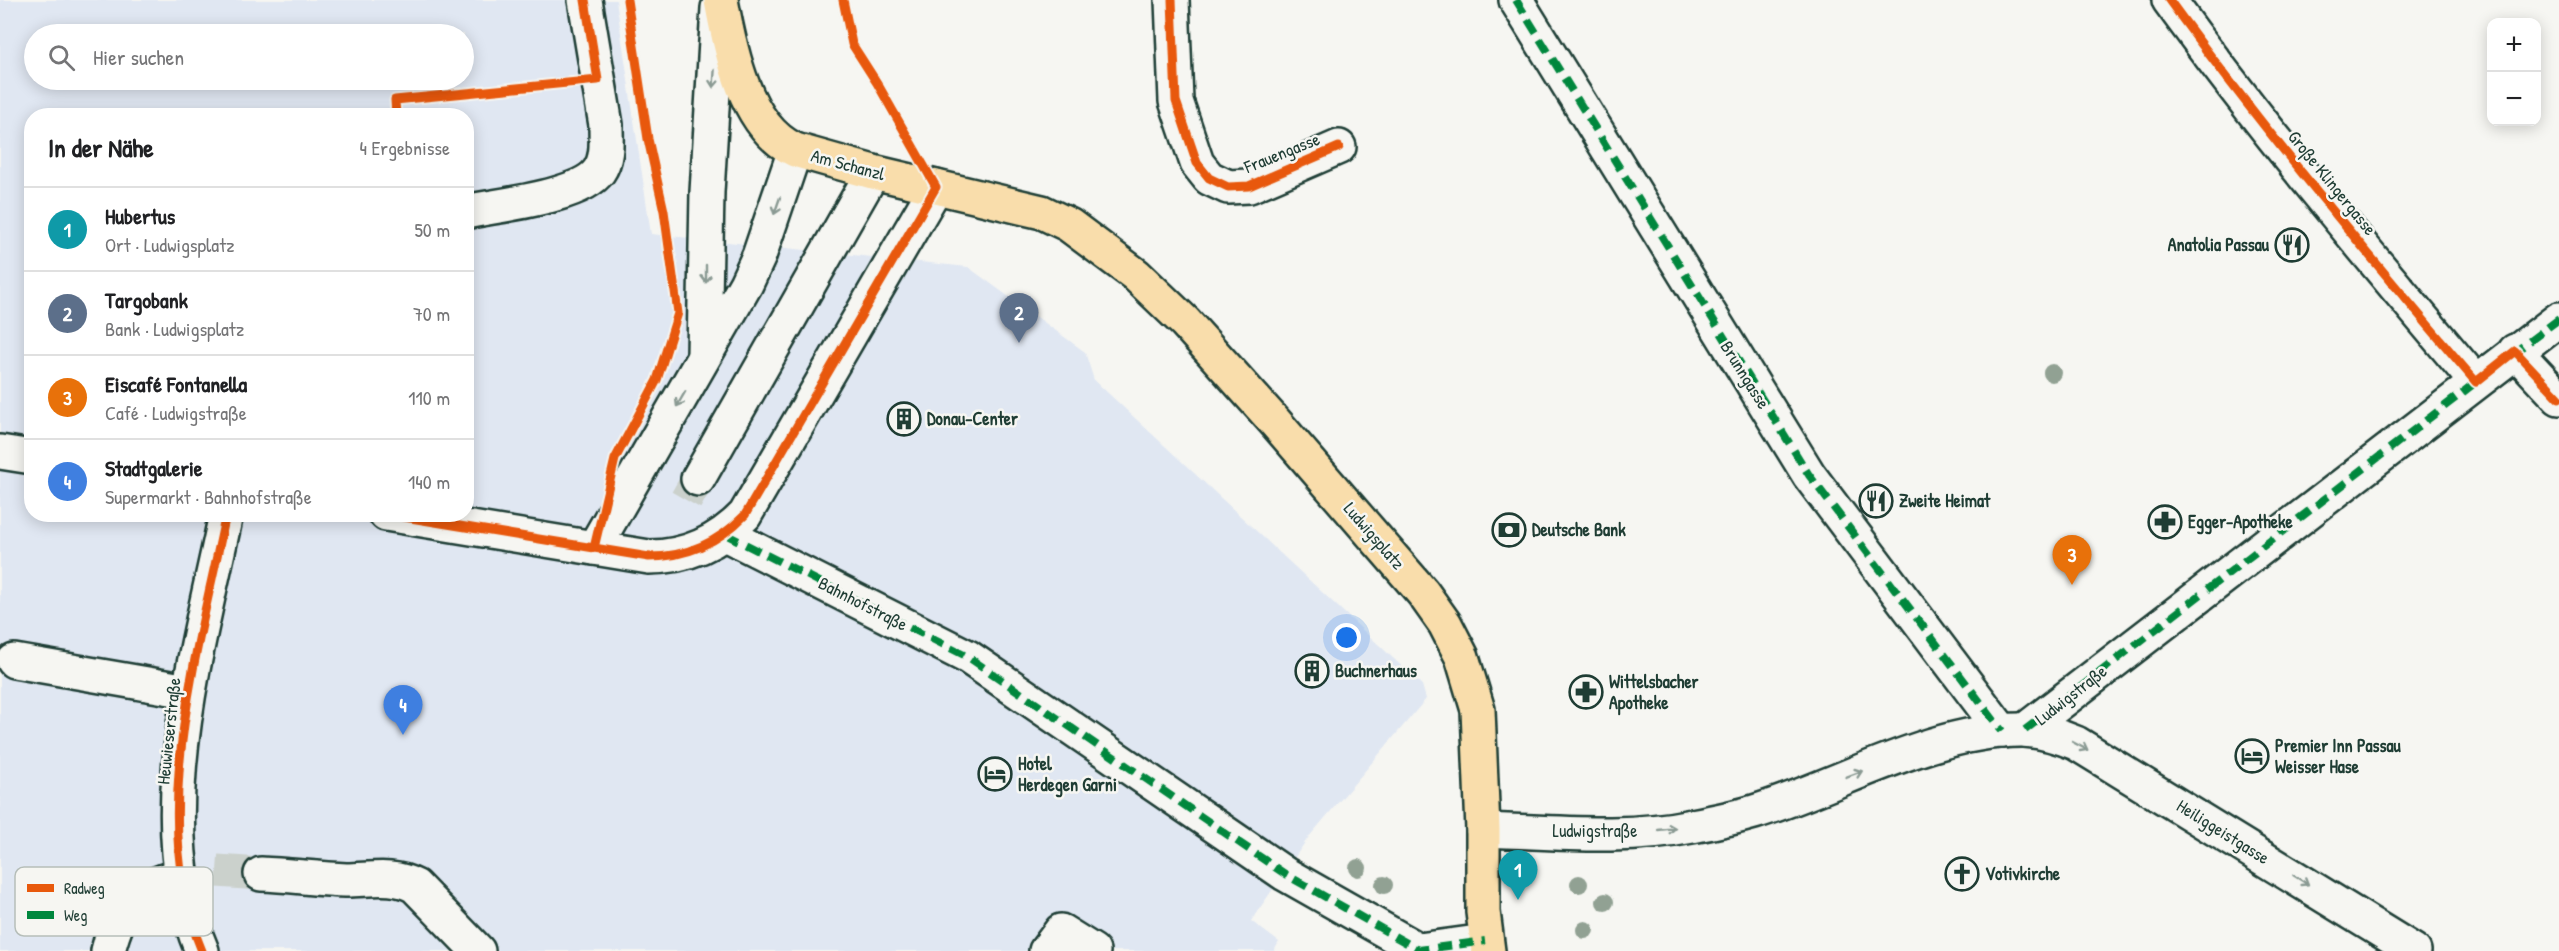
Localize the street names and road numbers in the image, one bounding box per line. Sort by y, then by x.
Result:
street label: Große Klingergasse [2282,125,2382,240]
street label: Frauengasse [1239,126,1323,179]
street label: Am Schanzl [808,143,888,186]
street label: Brunngasse [1715,336,1776,413]
street label: Ludwigsplatz [1338,497,1411,575]
street label: Bahnhofstraße [814,570,912,637]
street label: Ludwigstraße [2029,659,2112,731]
street label: Heuwieserstraße [150,676,187,786]
street label: Heiliggeistgasse [2172,793,2274,870]
street label: Ludwigstraße [1552,818,1638,843]

